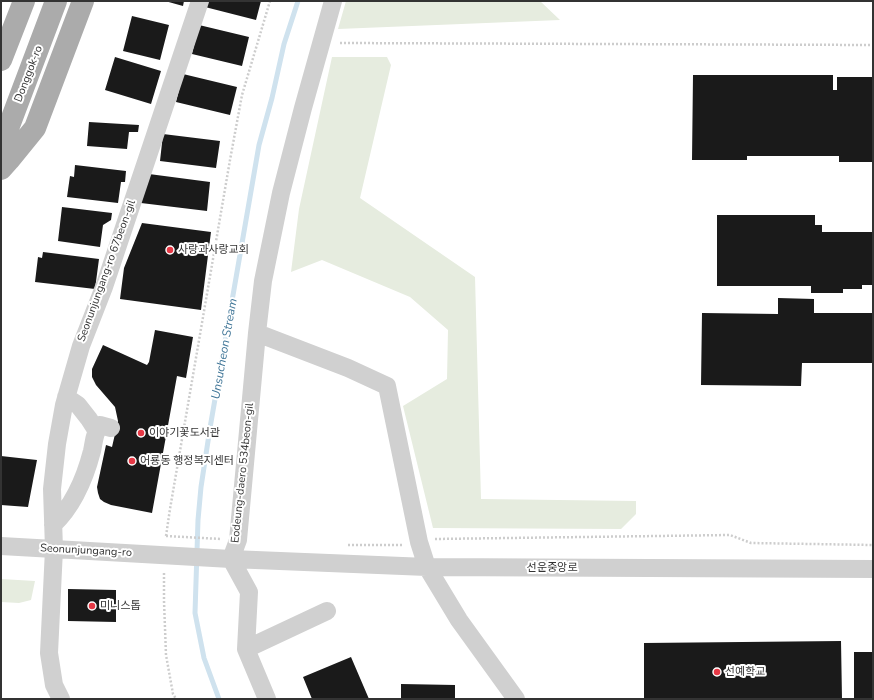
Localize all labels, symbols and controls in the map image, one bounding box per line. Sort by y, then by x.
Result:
street label: Donggok-ro [12,44,46,104]
street label: Seonunjungang-ro 67beon-gil [75,198,139,344]
place label: 사랑과사랑교회 [178,243,249,257]
marker: 사랑과사랑교회 [165,245,175,255]
water label: Unsucheon Stream [209,297,241,401]
street label: Eodeung-daero 534beon-gil [229,402,257,544]
place label: 이야기꽃도서관 [149,426,220,440]
marker: 이야기꽃도서관 [136,428,146,438]
place label: 어룡동 행정복지센터 [140,454,234,468]
marker: 어룡동 행정복지센터 [127,456,137,466]
street label: Seonunjungang-ro [40,542,132,560]
street label: 선운중앙로 [527,561,577,575]
place label: 미니스톱 [100,599,140,613]
marker: 미니스톱 [87,601,97,611]
place label: 선예학교 [725,665,765,679]
marker: 선예학교 [712,667,722,677]

